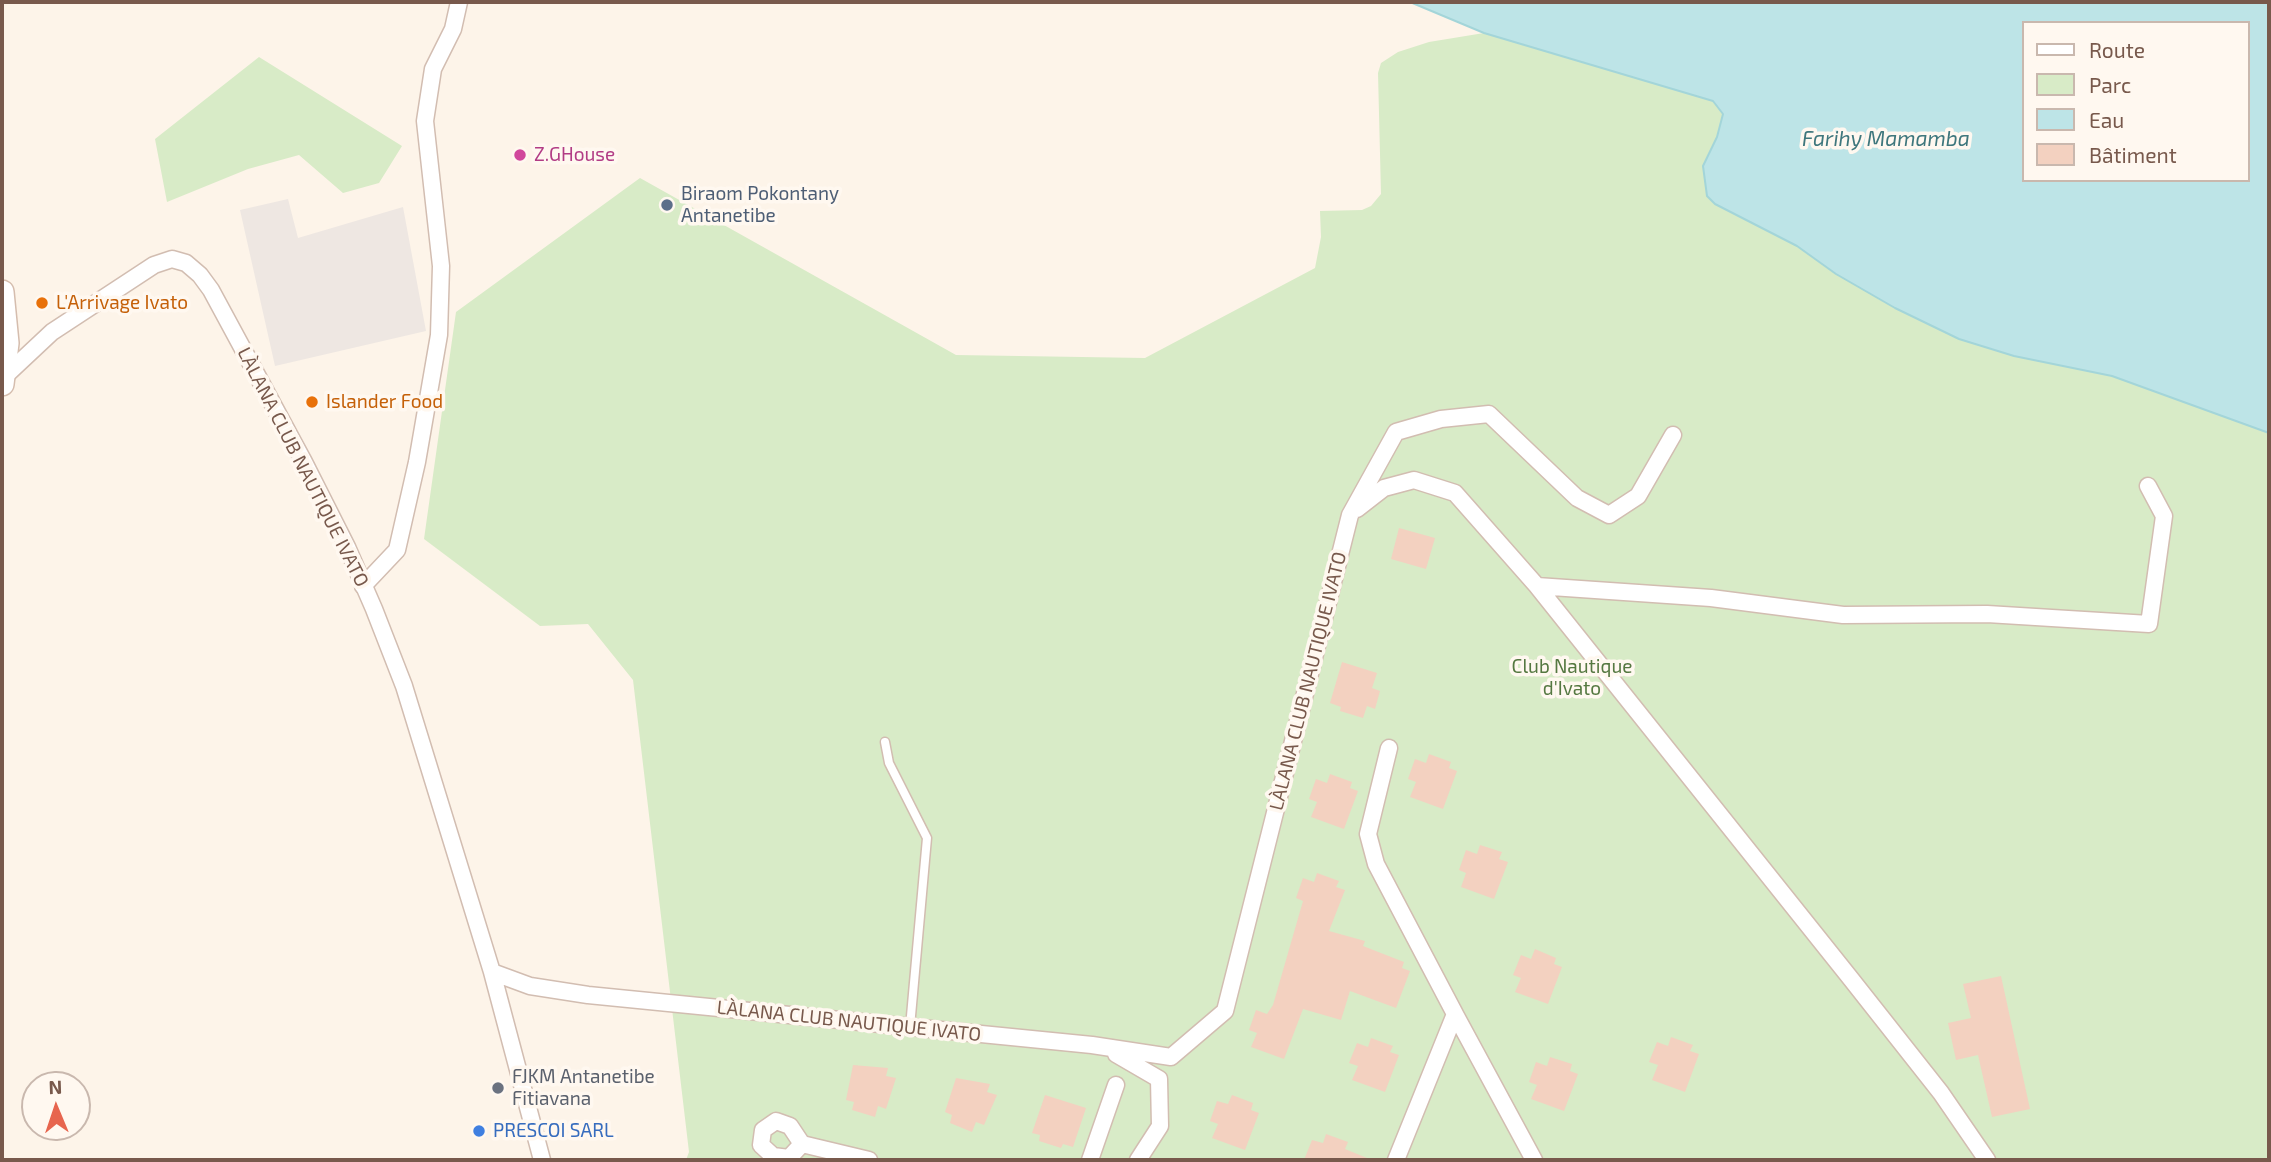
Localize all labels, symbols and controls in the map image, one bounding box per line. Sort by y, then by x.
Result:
legend [2022,21,2250,182]
text: Route [2089,37,2145,62]
text: Parc [2089,72,2131,97]
text: Eau [2089,107,2124,132]
water label: Farihy Mamamba [1802,126,1970,152]
text: Bâtiment [2089,142,2177,167]
place label: Z.GHouse [534,144,615,166]
marker: Z.GHouse [512,147,528,163]
place label: Biraom Pokontany Antanetibe [681,183,839,227]
marker: Biraom Pokontany Antanetibe [659,197,675,213]
place label: L'Arrivage Ivato [56,292,188,314]
marker: L'Arrivage Ivato [34,295,50,311]
street label: LÀLANA CLUB NAUTIQUE IVATO [233,343,373,591]
place label: Islander Food [326,391,443,413]
marker: Islander Food [304,394,320,410]
street label: LÀLANA CLUB NAUTIQUE IVATO [1265,549,1351,813]
park label: Club Nautique d'Ivato [1512,656,1632,700]
street label: LÀLANA CLUB NAUTIQUE IVATO [716,996,982,1046]
place label: FJKM Antanetibe Fitiavana [512,1066,655,1110]
north arrow [21,1071,91,1141]
text: N [48,1075,63,1098]
marker: FJKM Antanetibe Fitiavana [490,1080,506,1096]
place label: PRESCOI SARL [493,1120,614,1142]
marker: PRESCOI SARL [471,1123,487,1139]

